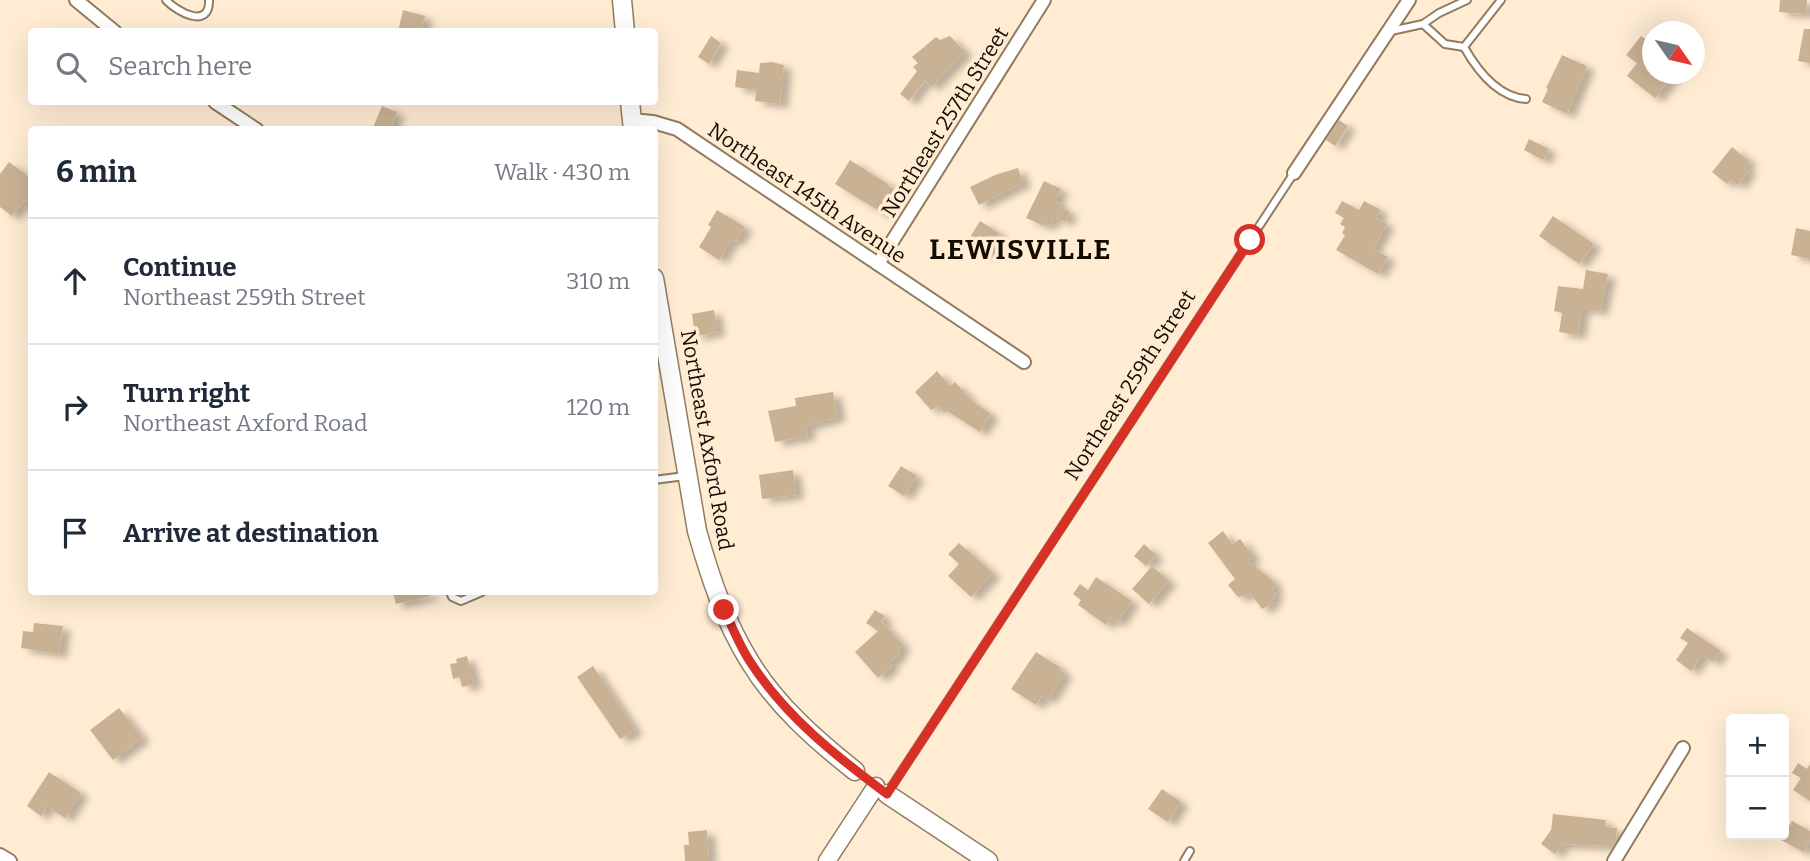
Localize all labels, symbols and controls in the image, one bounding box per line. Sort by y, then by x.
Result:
north arrow [1642,21,1705,84]
street label: Northeast 257th Street [876,22,1014,222]
search box [28,28,658,105]
icon: search [52,48,90,86]
text: Search here [108,51,252,82]
street label: Northeast 145th Avenue [703,117,911,269]
text: 6 min [56,154,137,190]
text: Walk · 430 m [494,158,630,186]
route start [1234,224,1265,255]
district label: LEWISVILLE [929,233,1113,266]
text: Continue [123,252,237,283]
icon: ahead [56,262,94,300]
text: 310 m [566,267,630,295]
text: Northeast 259th Street [123,283,366,311]
street label: Northeast 259th Street [1059,285,1201,485]
street label: Northeast Axford Road [675,328,739,552]
text: Turn right [123,378,250,409]
icon: right [56,388,94,426]
text: 120 m [567,393,630,421]
text: Northeast Axford Road [123,409,368,437]
icon: arrive [56,514,94,552]
text: Arrive at destination [123,518,378,549]
route end [708,594,739,625]
map controls [1726,714,1789,840]
button: + [1726,714,1789,777]
button: − [1726,777,1789,840]

